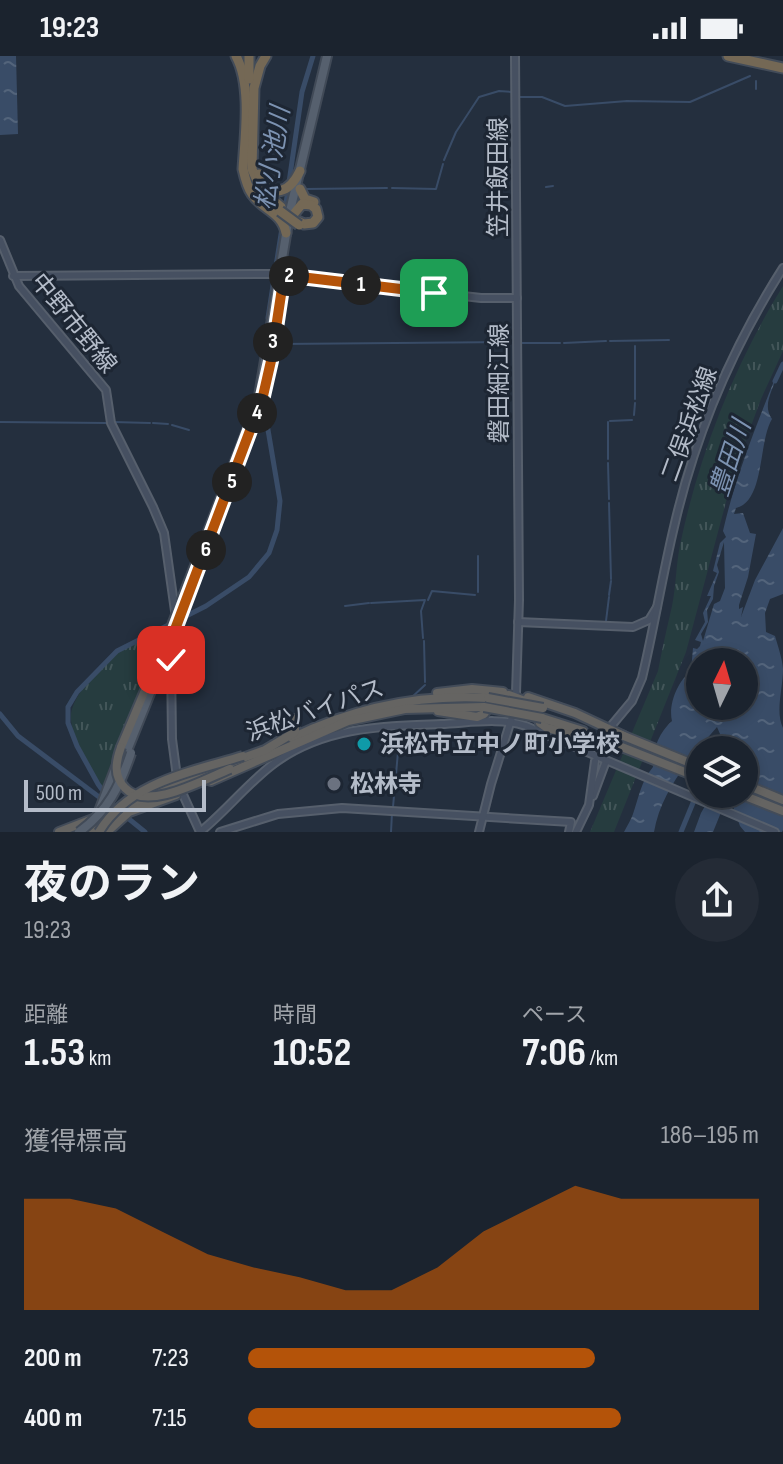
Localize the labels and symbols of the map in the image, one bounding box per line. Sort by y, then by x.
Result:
water label: 松小池川 [250,101,297,212]
street label: 笠井飯田線 [484,117,513,237]
pin: 2 [269,256,309,296]
pin [400,259,468,327]
pin: 1 [341,265,381,305]
street label: 中野市野線 [25,268,123,379]
pin: 3 [253,322,293,362]
street label: 磐田細江線 [485,323,514,443]
street label: 二俣浜松線 [655,363,724,486]
pin: 4 [237,393,277,433]
water label: 豊田川 [705,414,759,500]
pin: 5 [212,462,252,502]
pin: 6 [186,530,226,570]
pin [137,626,205,694]
north arrow [686,648,758,720]
street label: 浜松バイパス [243,673,388,748]
place label: 浜松市立中ノ町小学校 [380,730,620,759]
marker: 浜松市立中ノ町小学校 [355,735,373,753]
place label: 松林寺 [350,770,422,799]
marker: 松林寺 [325,775,343,793]
scale bar [24,776,206,812]

